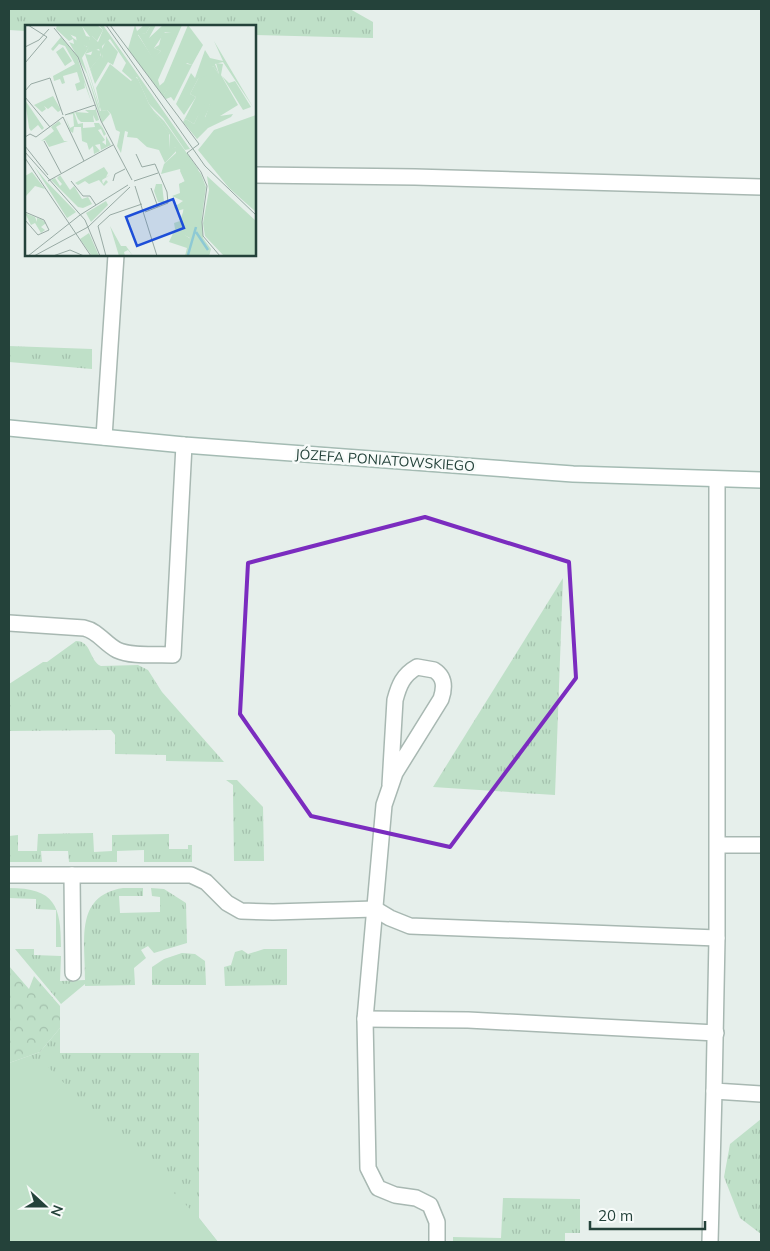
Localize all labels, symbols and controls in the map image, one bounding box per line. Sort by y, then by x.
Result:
inset map [25,25,256,256]
street label: JÓZEFA PONIATOWSKIEGO [294,445,476,475]
north arrow [20,1181,70,1231]
scale bar [590,1198,705,1230]
text: N [47,1202,67,1219]
text: 20 m [598,1206,633,1225]

